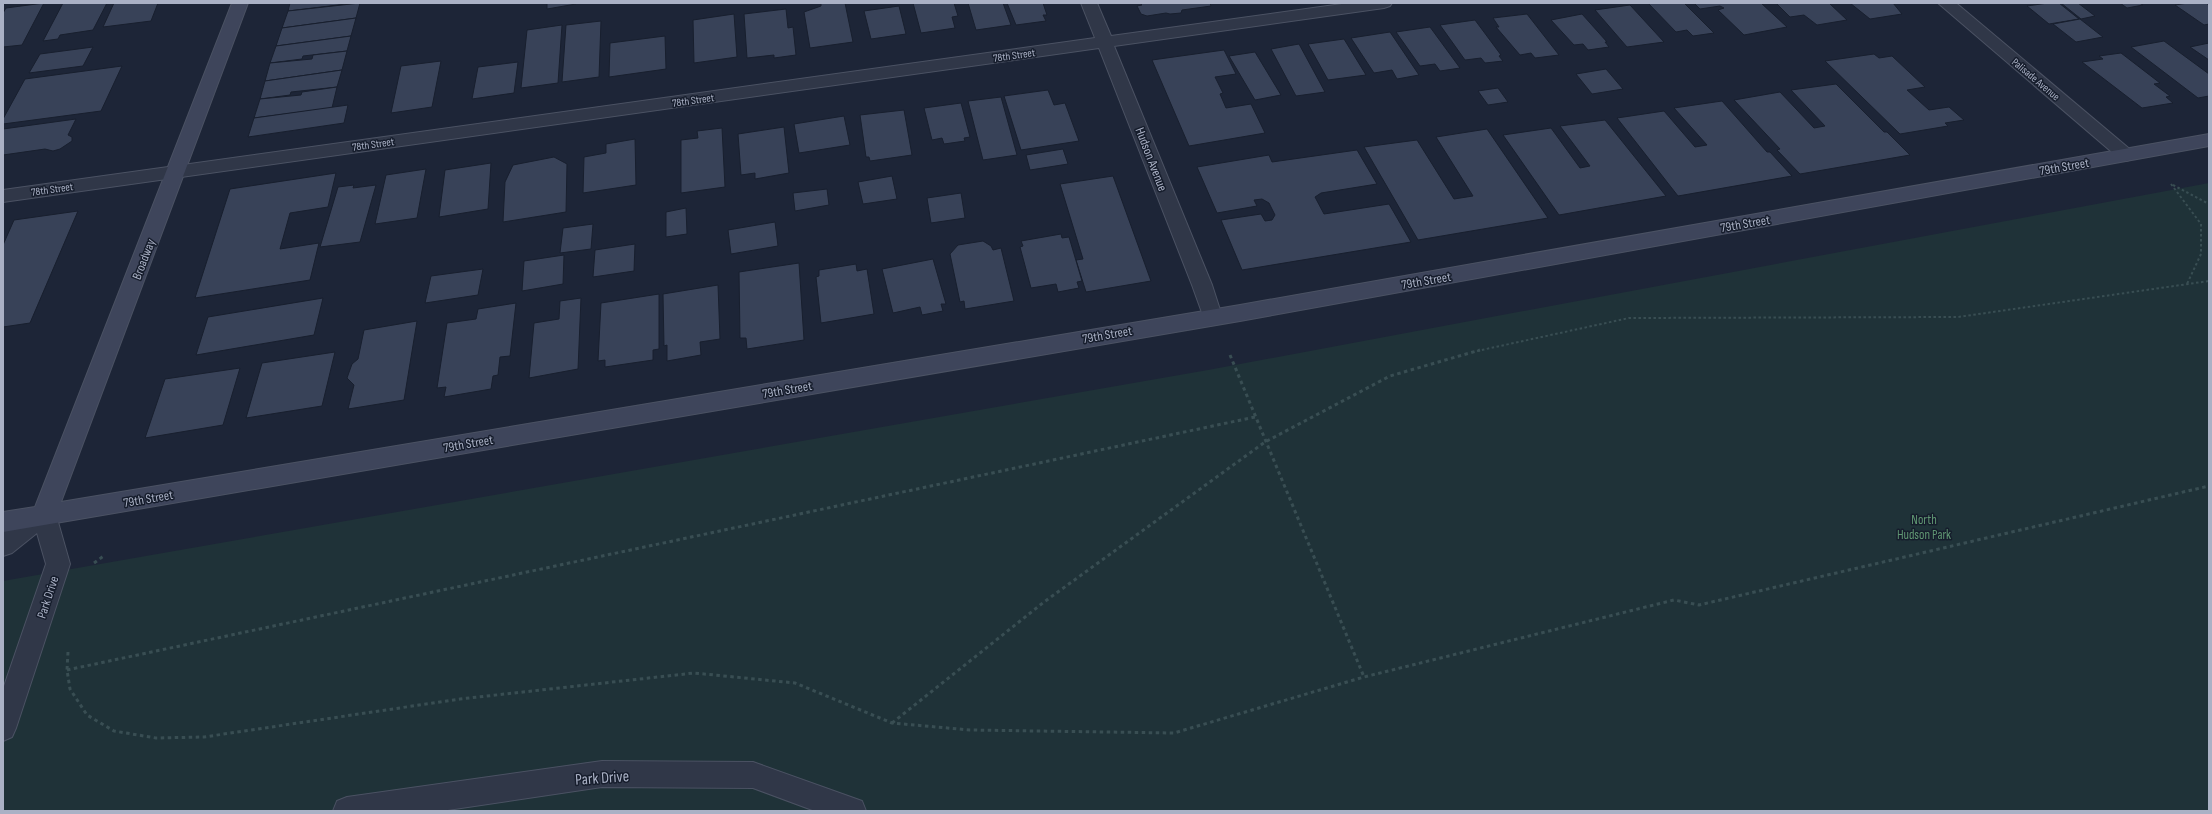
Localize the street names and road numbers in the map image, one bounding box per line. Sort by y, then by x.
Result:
street label: 78th Street [992,46,1037,65]
street label: Palisade Avenue [2009,55,2062,103]
street label: 78th Street [671,91,716,110]
street label: Hudson Avenue [1132,125,1171,193]
street label: 78th Street [351,135,396,154]
street label: 79th Street [2038,155,2090,179]
street label: 78th Street [30,180,75,199]
street label: 79th Street [1719,212,1771,236]
street label: Broadway [129,237,159,282]
street label: 79th Street [1400,269,1452,293]
street label: 79th Street [1081,323,1133,347]
street label: 79th Street [761,378,813,402]
street label: 79th Street [442,432,494,456]
street label: 79th Street [122,487,174,511]
street label: Park Drive [34,574,62,621]
street label: Park Drive [575,767,630,790]

